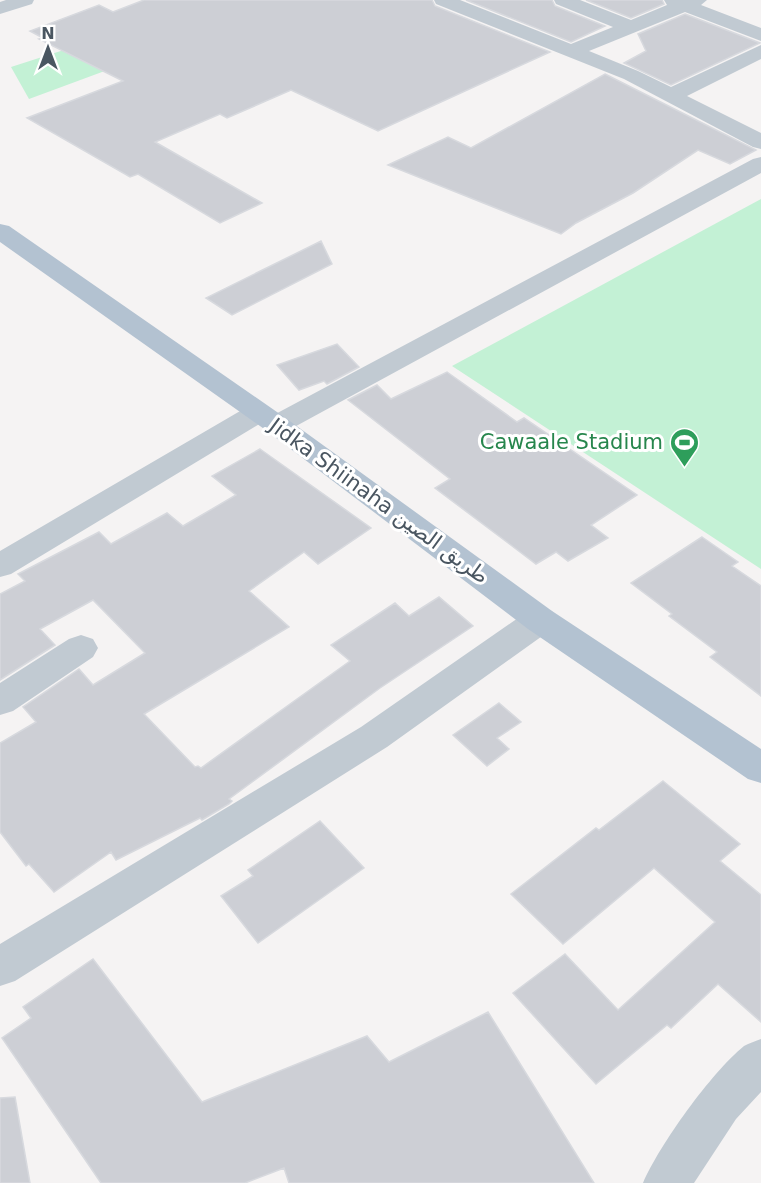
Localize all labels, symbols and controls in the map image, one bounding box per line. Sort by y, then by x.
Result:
north arrow [18,18,78,78]
text: N [41,24,55,43]
street label: Jidka Shiinaha طريق الصين [263,412,493,589]
sports icon: Cawaale Stadium [668,426,700,468]
place label: Cawaale Stadium [480,430,663,454]

